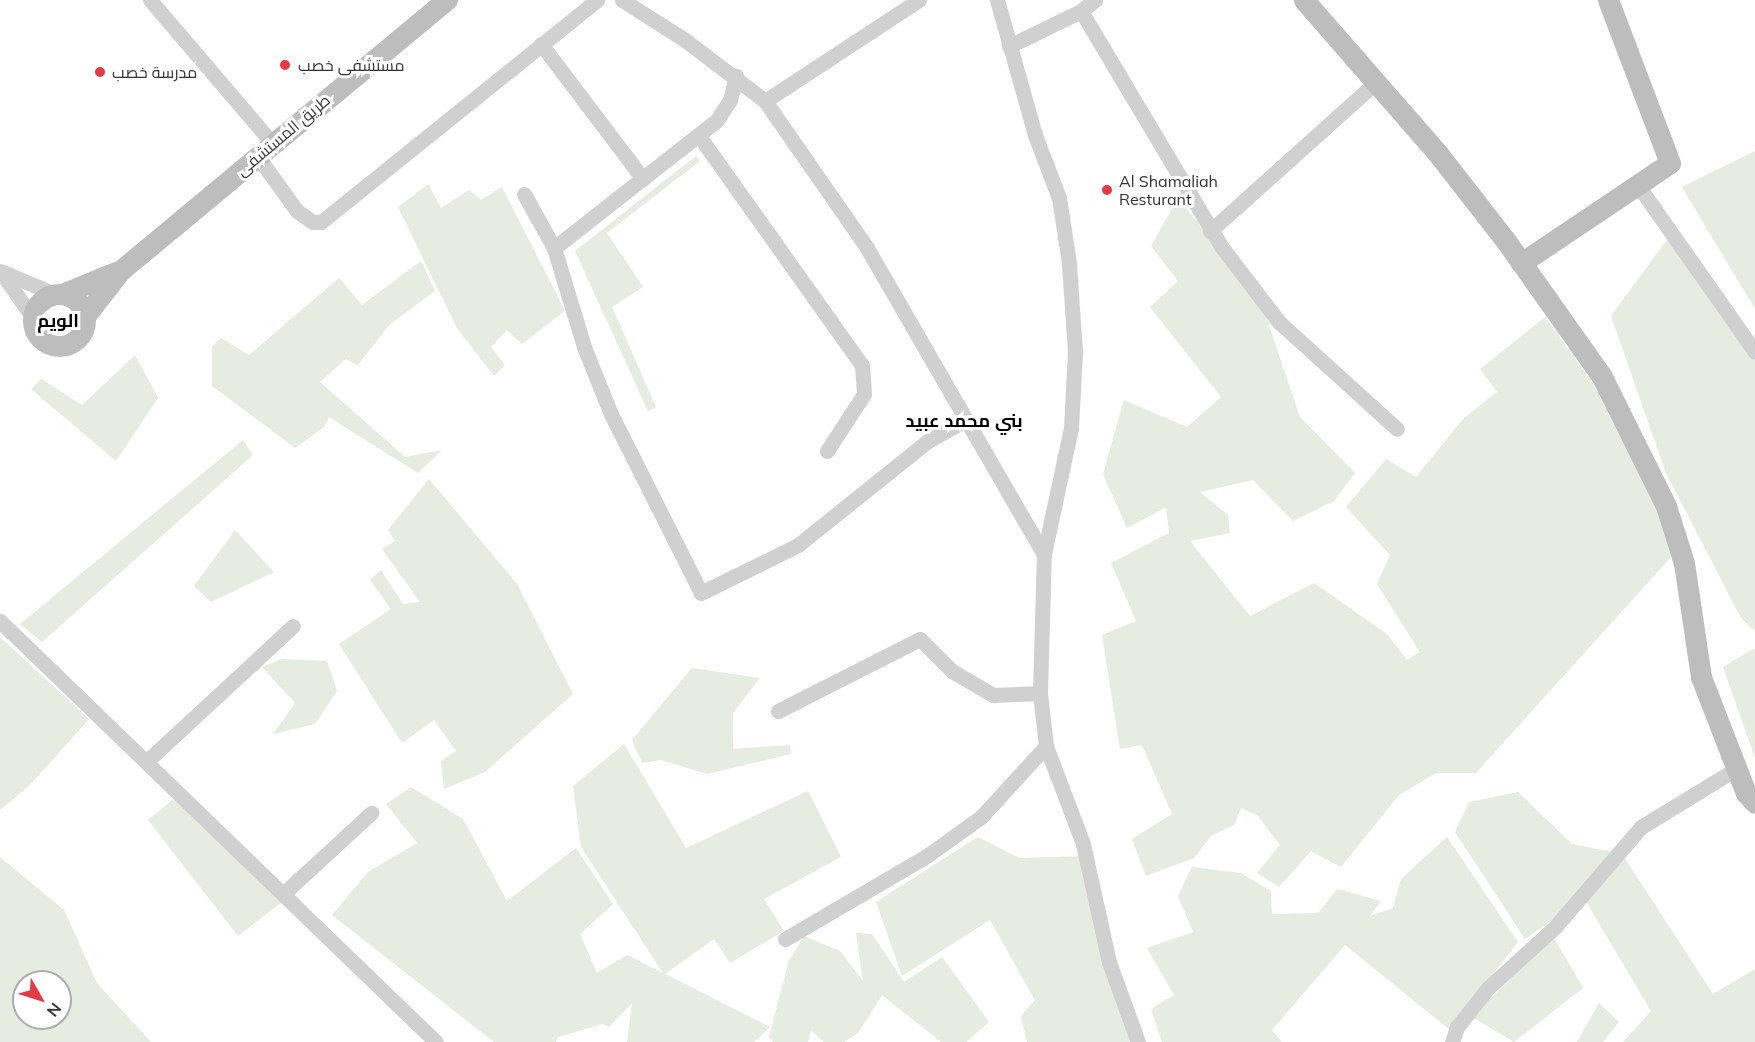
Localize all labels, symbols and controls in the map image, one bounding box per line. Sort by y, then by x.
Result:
place label: مستشفى خصب [298,55,405,75]
marker: مستشفى خصب [276,56,294,74]
place label: مدرسة خصب [112,62,197,82]
marker: مدرسة خصب [93,65,107,79]
street label: طريق المستشفى [232,90,334,180]
place label: Al Shamaliah Resturant [1119,171,1218,209]
marker: Al Shamaliah Resturant [1100,183,1114,197]
district label: الويم [37,310,79,332]
district label: بني محمد عبيد [905,410,1023,432]
north arrow [12,970,72,1030]
text: N [43,999,66,1021]

